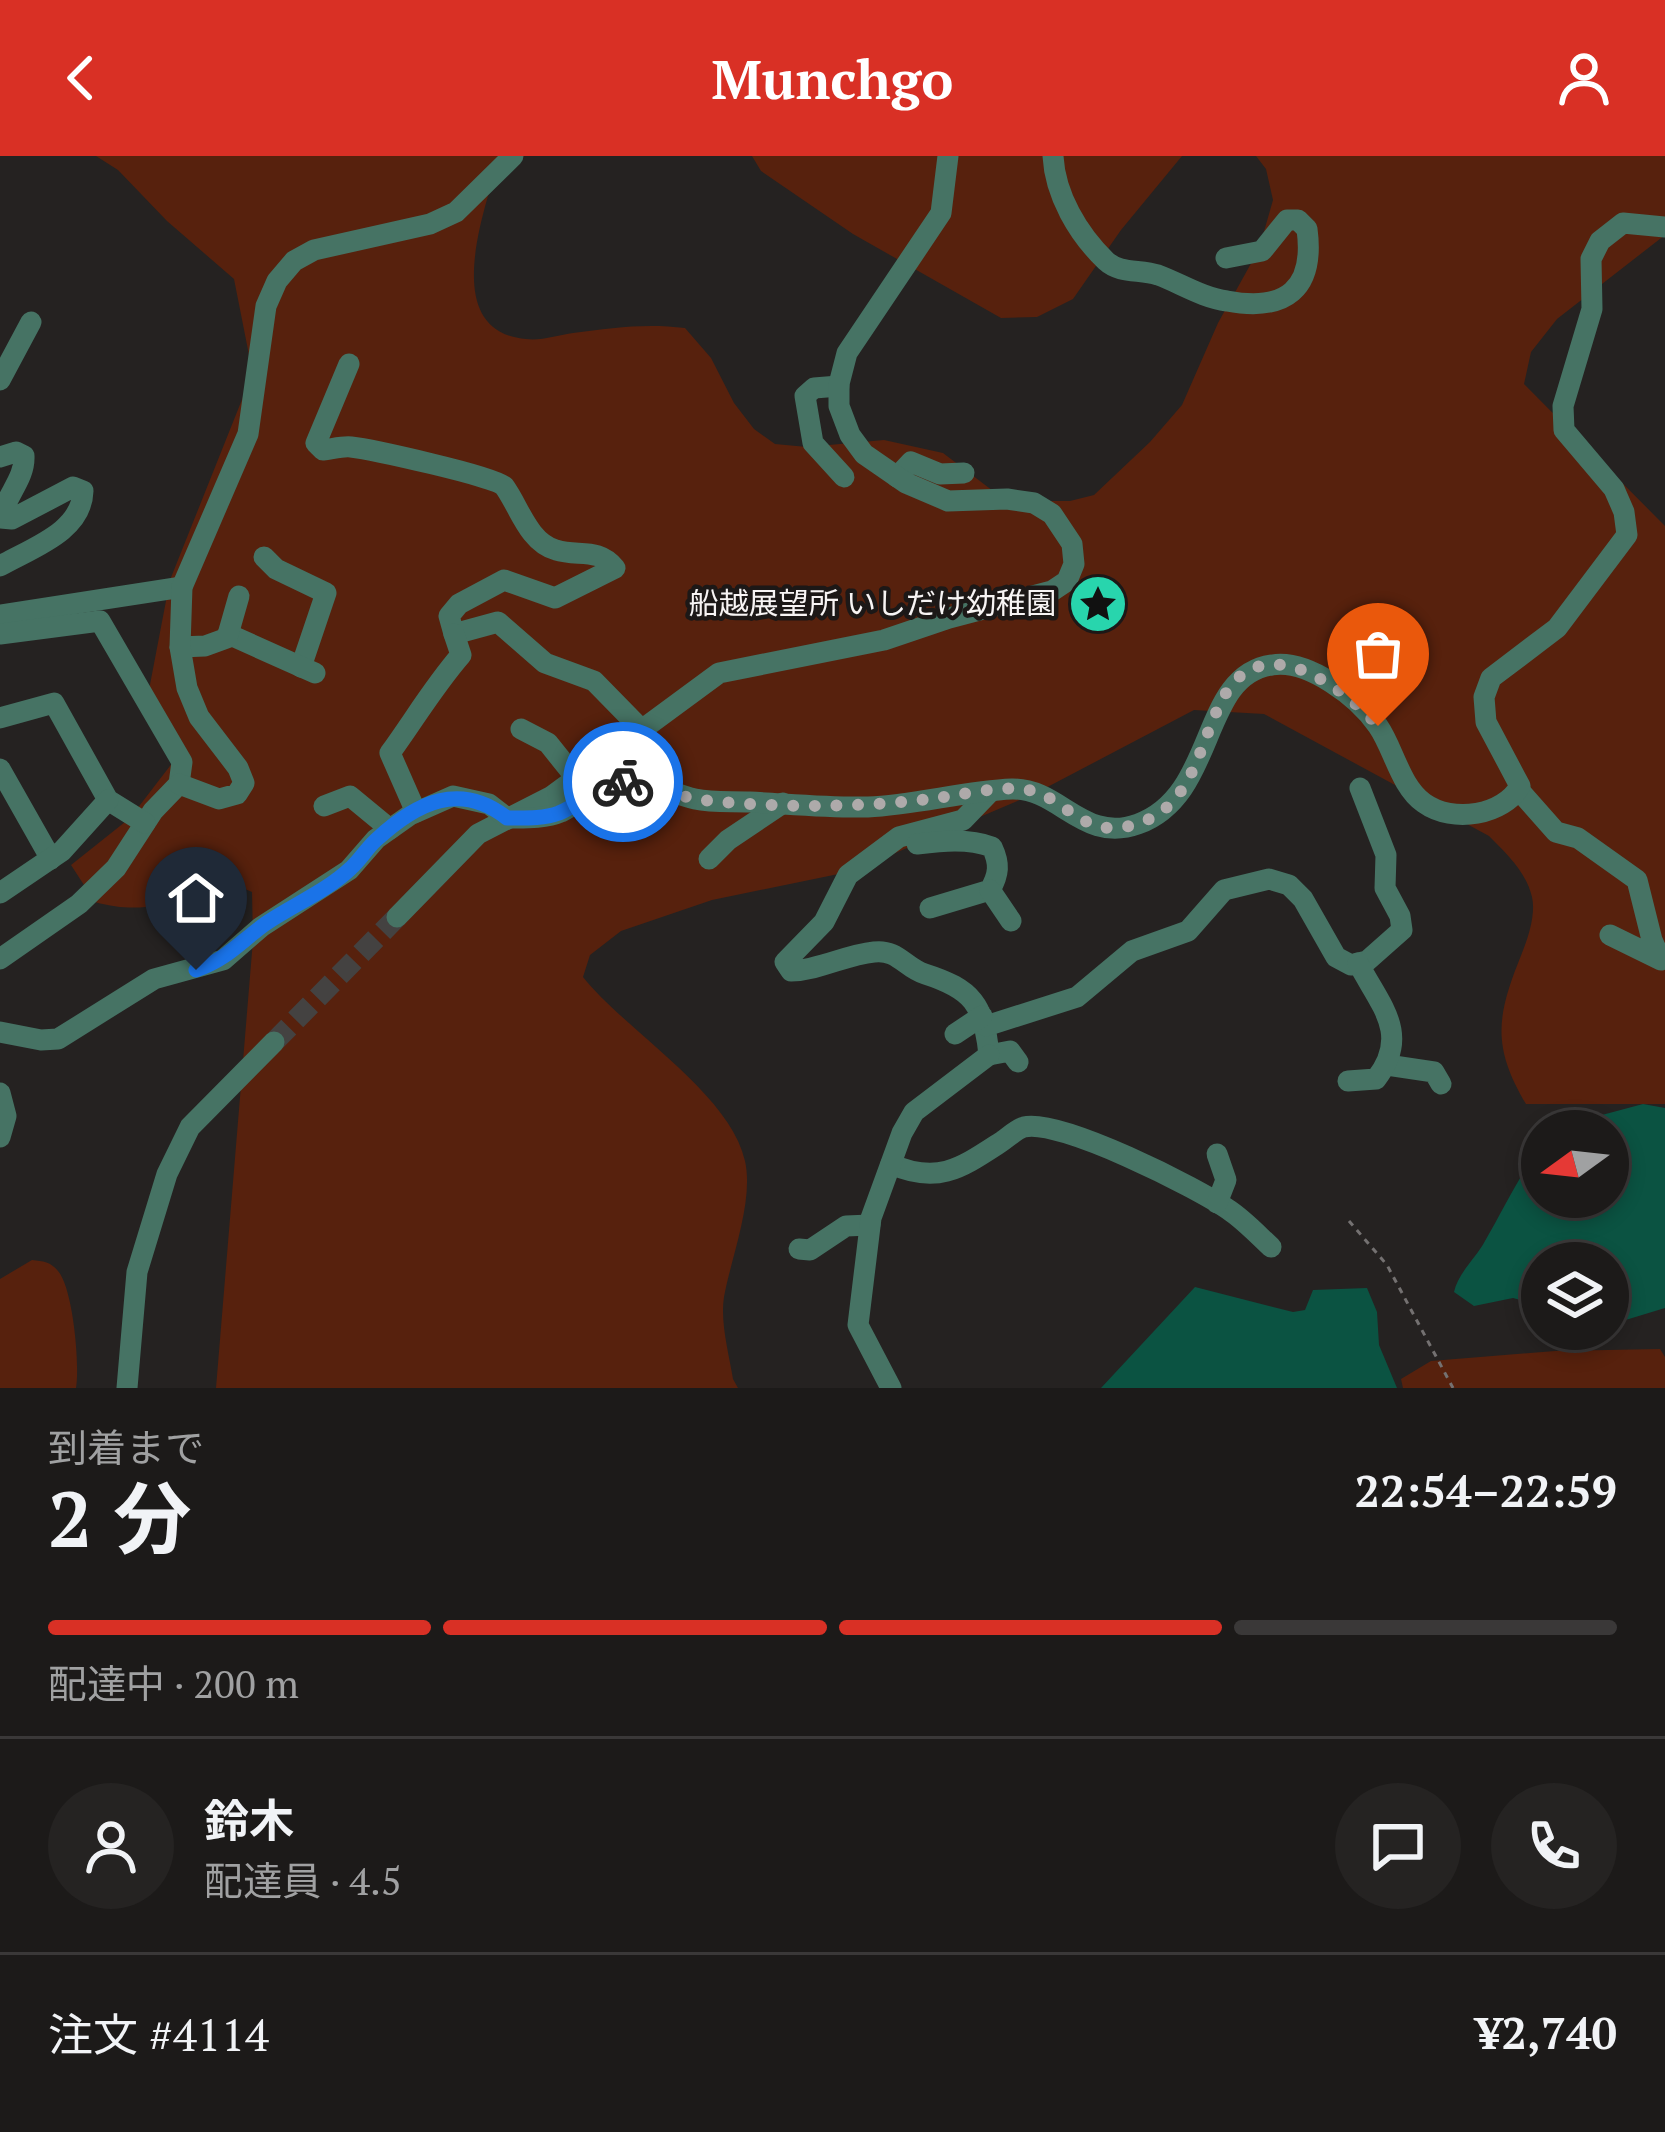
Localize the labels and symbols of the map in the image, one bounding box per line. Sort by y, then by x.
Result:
place icon: 船越展望所 いしだけ幼稚園 [1067,573,1129,635]
place label: 船越展望所 いしだけ幼稚園 [689,583,1056,623]
pin [1327,603,1429,726]
courier [563,722,683,842]
pin [145,847,247,970]
north arrow [1521,1110,1629,1218]

